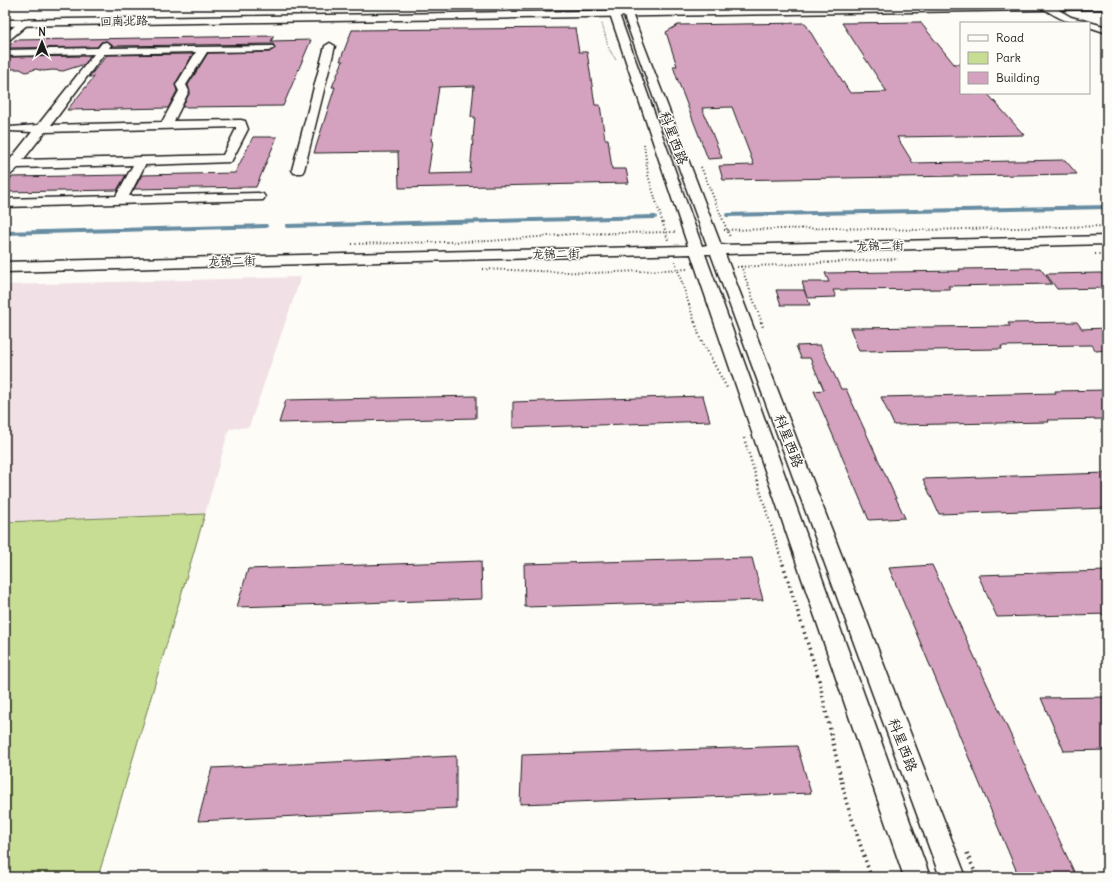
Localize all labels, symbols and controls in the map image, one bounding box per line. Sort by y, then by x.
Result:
street label: 回南北路 [100,13,148,28]
north arrow [22,22,62,62]
legend [960,22,1090,94]
text: N [38,25,46,39]
text: Road [996,30,1024,45]
text: Park [996,50,1021,65]
text: Building [996,70,1040,85]
street label: 科星西路 [656,109,692,167]
street label: 龙锦二街 [856,238,904,253]
street label: 龙锦二街 [532,246,580,261]
street label: 龙锦二街 [208,253,256,268]
street label: 科星西路 [771,412,807,470]
street label: 科星西路 [885,716,921,774]

